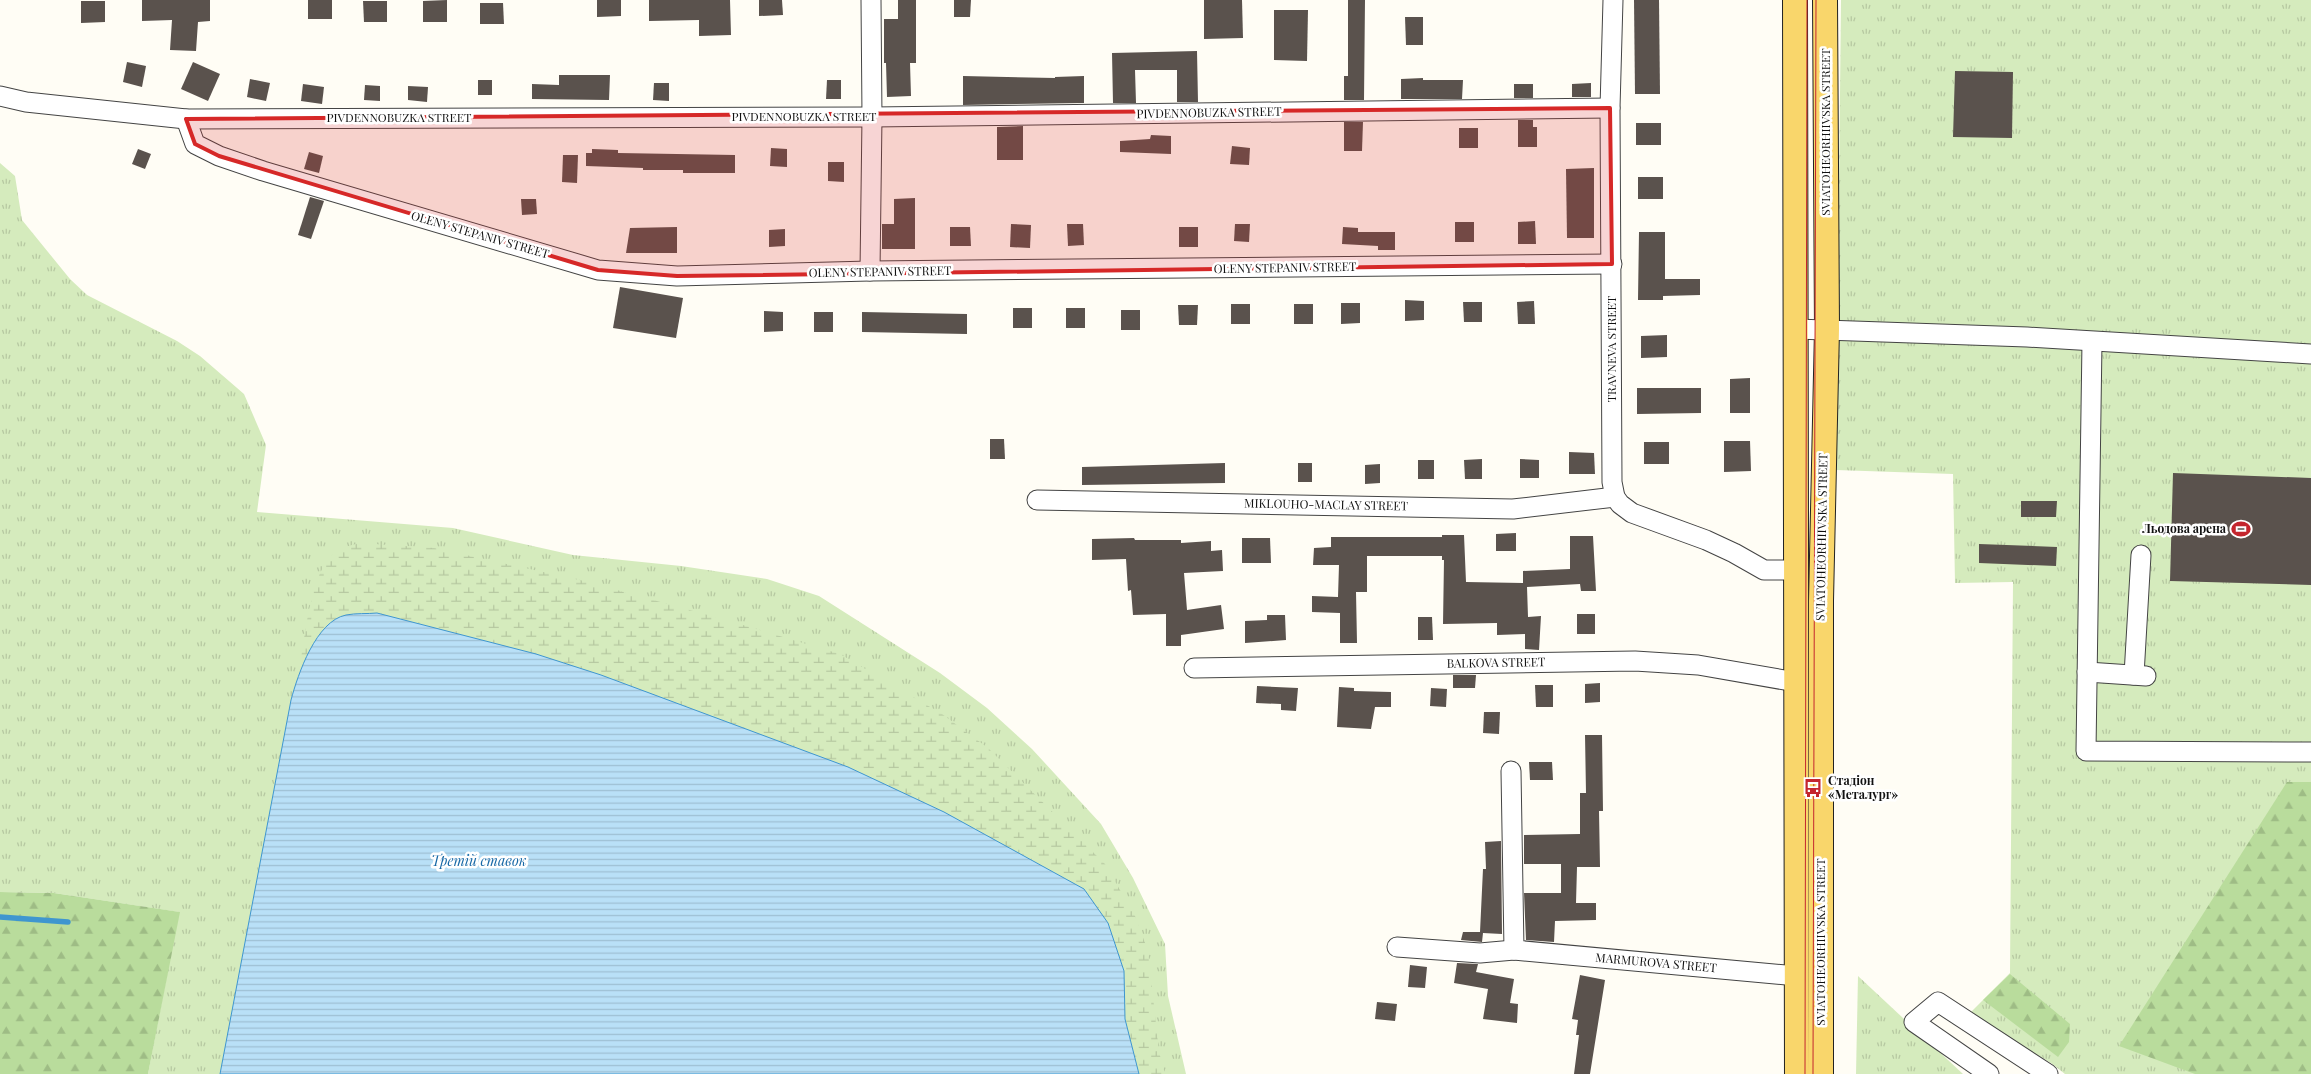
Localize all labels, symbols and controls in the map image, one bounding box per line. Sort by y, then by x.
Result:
street label: SVIATOHEORHIIVSKA STREET [1817,48,1833,216]
street label: PIVDENNOBUZKA STREET [1136,103,1282,121]
street label: PIVDENNOBUZKA STREET [731,108,877,124]
street label: PIVDENNOBUZKA STREET [326,109,472,125]
street label: OLENY STEPANIV STREET [409,207,552,262]
street label: OLENY STEPANIV STREET [1213,258,1357,276]
street label: OLENY STEPANIV STREET [808,262,952,280]
street label: TRAVNEVA STREET [1603,295,1619,402]
street label: SVIATOHEORHIIVSKA STREET [1812,452,1830,621]
street label: MIKLOUHO-MACLAY STREET [1244,495,1409,513]
sports icon: Льодова арена [2230,518,2252,540]
place label: Льодова арена [2141,520,2227,536]
street label: BALKOVA STREET [1446,653,1546,671]
place label: Стадіон «Металург» [1828,772,1898,802]
bus stop icon: Стадіон «Металург» [1802,777,1824,799]
water label: Третій ставок [431,851,527,870]
street label: SVIATOHEORHIIVSKA STREET [1812,858,1828,1026]
street label: MARMUROVA STREET [1595,949,1718,975]

